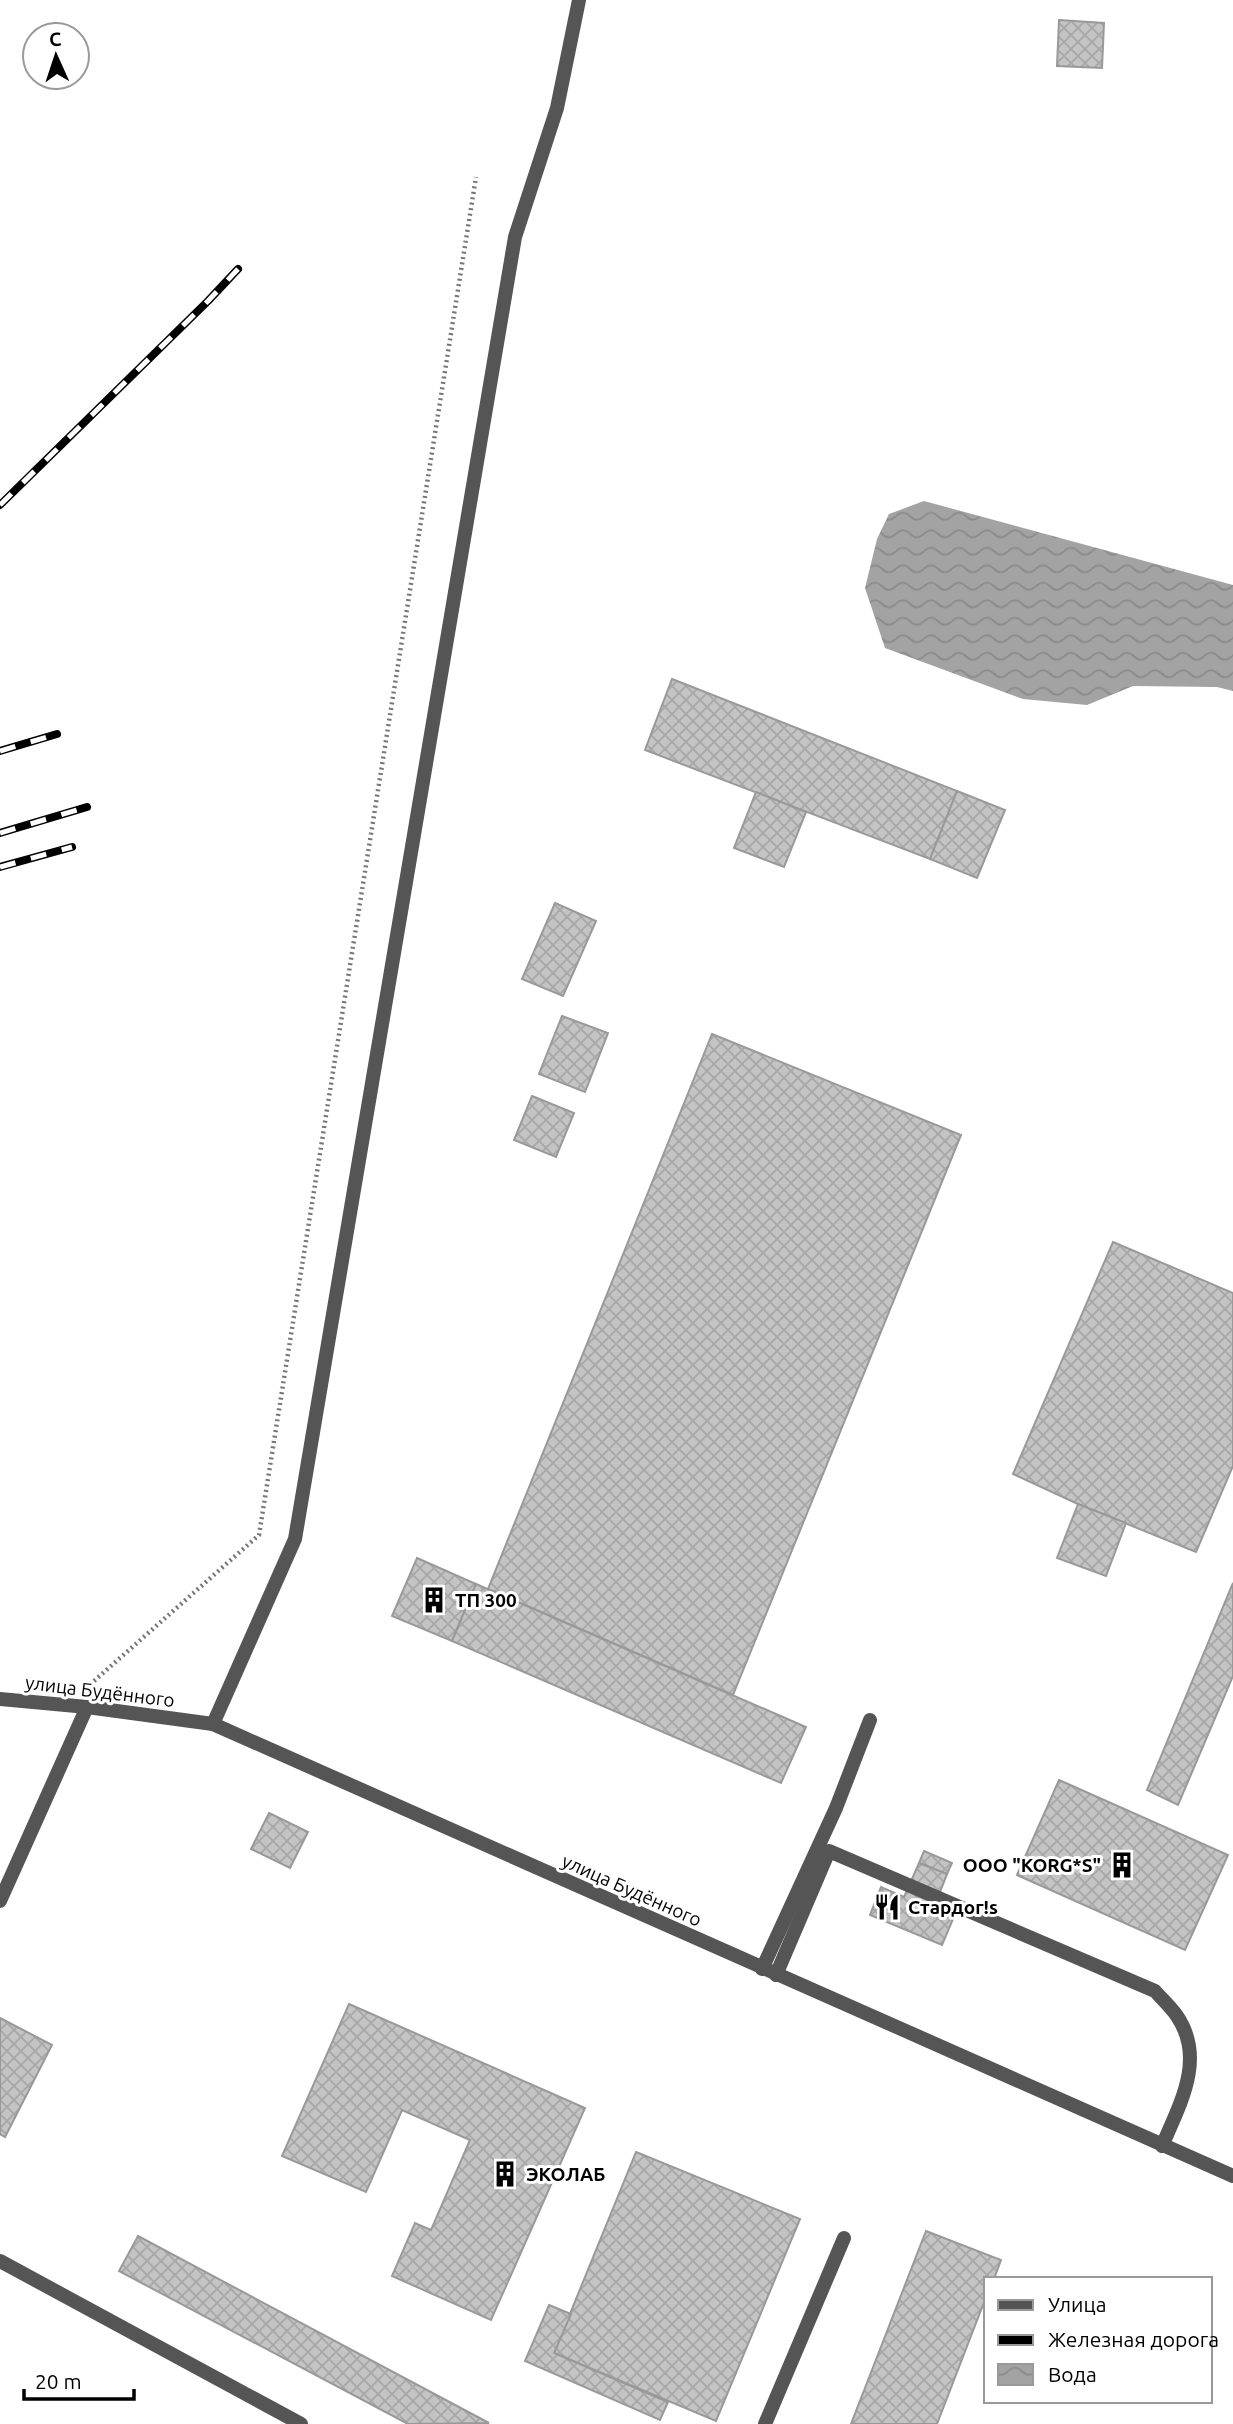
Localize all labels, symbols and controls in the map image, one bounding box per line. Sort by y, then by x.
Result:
north arrow [21,21,91,91]
text: С [48,28,62,50]
building icon: ТП 300 [419,1585,449,1615]
place label: ТП 300 [455,1589,517,1611]
street label: улица Будённого [24,1671,176,1711]
street label: улица Будённого [559,1849,705,1931]
building icon: ООО "KORG*S" [1107,1850,1137,1880]
place label: ООО "KORG*S" [963,1854,1101,1876]
restaurant icon: Стардог!s [872,1892,902,1922]
place label: Стардог!s [908,1896,998,1918]
building icon: ЭКОЛАБ [490,2159,520,2189]
place label: ЭКОЛАБ [526,2163,605,2185]
legend [984,2277,1212,2403]
text: Улица [1048,2292,1106,2316]
text: Железная дорога [1048,2327,1219,2351]
scale bar [24,2358,135,2402]
text: Вода [1048,2362,1097,2386]
text: 20 m [35,2369,82,2393]

